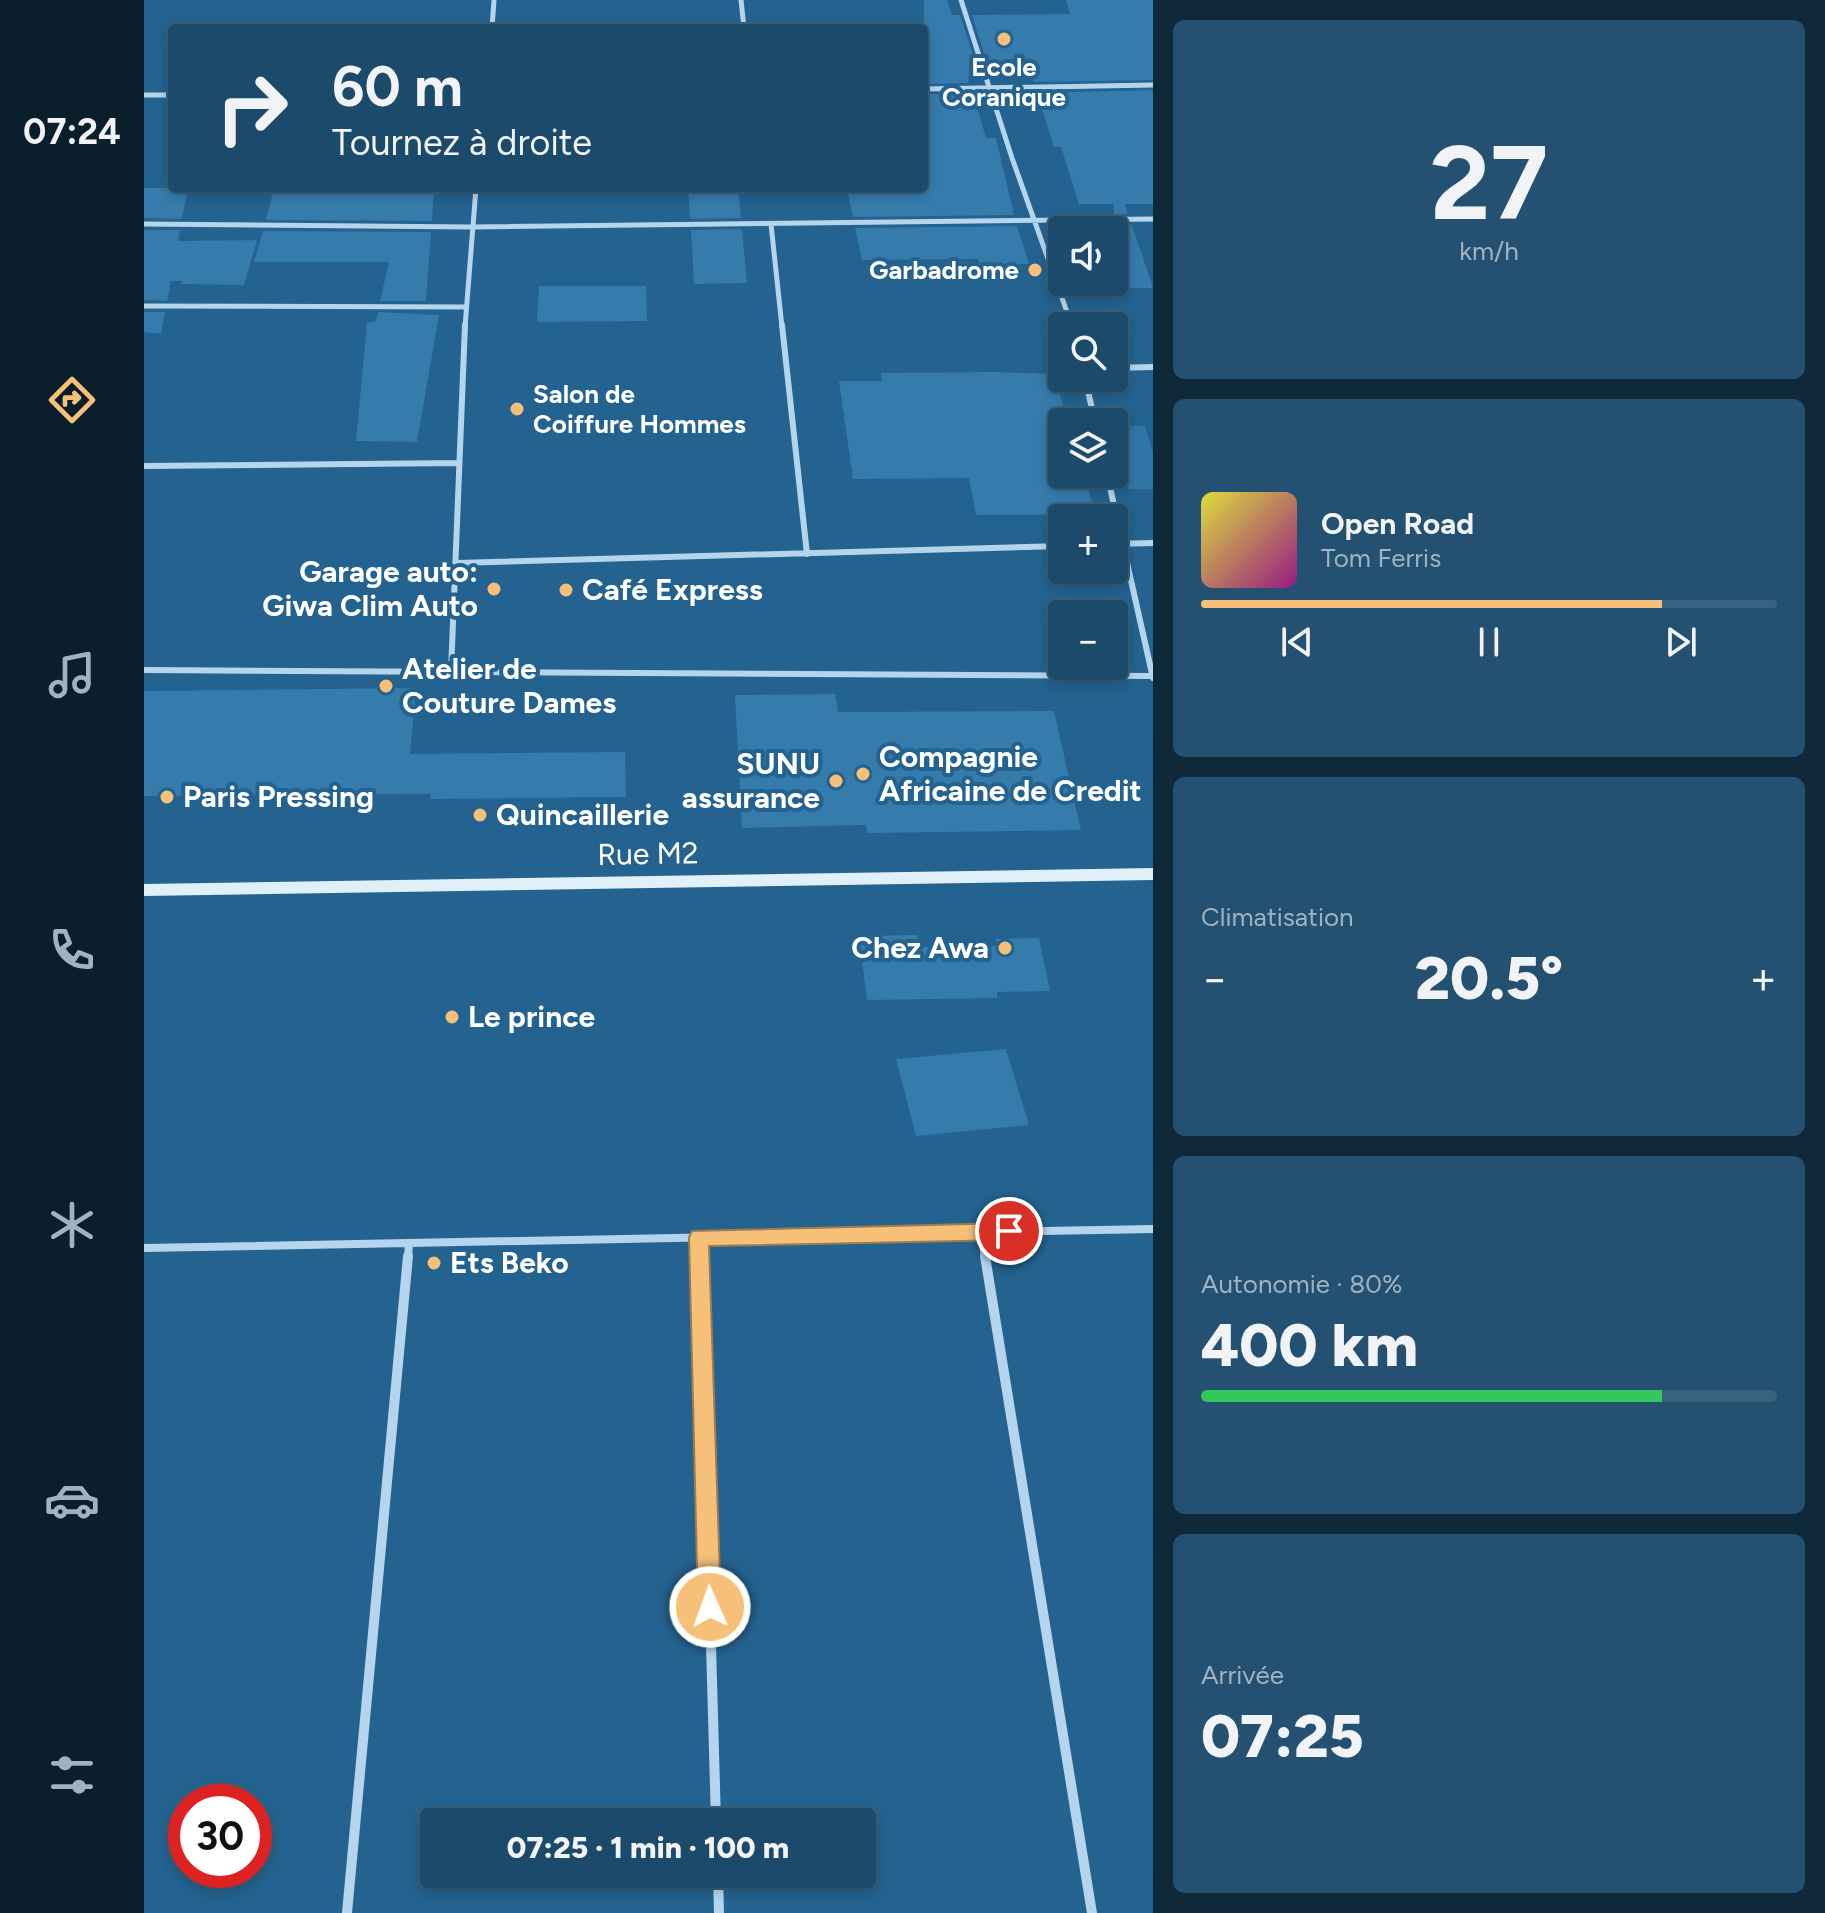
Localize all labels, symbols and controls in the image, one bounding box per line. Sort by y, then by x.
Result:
marker: Ecole Coranique [995,30,1013,48]
place label: Ecole Coranique [942,51,1066,113]
text: 60 m [332,53,463,120]
icon: right [200,56,304,160]
text: 07:24 [23,110,121,153]
text: 27 [1430,120,1548,245]
text: Tournez à droite [332,121,592,164]
map controls [1048,216,1128,680]
button: sound [1048,216,1128,296]
text: km/h [1459,235,1519,267]
place label: Garbadrome [869,254,1019,286]
marker: Garbadrome [1026,261,1044,279]
button: search [1048,312,1128,392]
icon: directions [44,372,100,428]
place label: Salon de Coiffure Hommes [533,378,746,440]
marker: Salon de Coiffure Hommes [508,400,526,418]
button: layers [1048,408,1128,488]
button: + [1048,504,1128,584]
text: Open Road [1321,505,1474,542]
text: Tom Ferris [1321,542,1441,574]
place label: Garage auto: Giwa Clim Auto [262,553,478,624]
place label: Café Express [582,571,763,608]
marker: Garage auto: Giwa Clim Auto [485,580,503,598]
marker: Café Express [557,581,575,599]
button: − [1048,600,1128,680]
icon: previous [1275,620,1319,664]
icon: pause [1467,620,1511,664]
icon: next [1659,620,1703,664]
icon: music [44,647,100,703]
place label: Atelier de Couture Dames [402,650,616,721]
marker: Atelier de Couture Dames [377,677,395,695]
place label: Compagnie Africaine de Credit [879,738,1142,809]
place label: SUNU assurance [682,745,820,816]
marker: Compagnie Africaine de Credit [854,765,872,783]
marker: SUNU assurance [827,772,845,790]
place label: Paris Pressing [183,778,374,815]
marker: Paris Pressing [158,788,176,806]
place label: Quincaillerie [496,796,669,833]
marker: Quincaillerie [471,806,489,824]
street label: Rue M2 [597,834,699,873]
text: Climatisation [1201,901,1354,933]
icon: phone [44,922,100,978]
place label: Chez Awa [851,929,989,966]
marker: Chez Awa [996,939,1014,957]
text: 20.5° [1415,942,1563,1014]
text: − [1201,952,1228,1005]
text: + [1750,952,1777,1005]
place label: Le prince [468,998,596,1035]
marker: Le prince [443,1008,461,1026]
icon: climate [44,1197,100,1253]
pin [975,1197,1043,1265]
icon: arrive [987,1209,1031,1253]
place label: Ets Beko [450,1244,569,1281]
marker: Ets Beko [425,1254,443,1272]
text: Autonomie · 80% [1201,1268,1402,1300]
text: 400 km [1201,1309,1418,1381]
icon: car [44,1472,100,1528]
position arrow [668,1565,752,1649]
text: Arrivée [1201,1659,1284,1691]
text: 07:25 [1201,1700,1364,1772]
icon: filters [44,1747,100,1803]
speed limit sign: 30 [168,1784,272,1888]
text: 07:25 · 1 min · 100 m [507,1829,789,1866]

